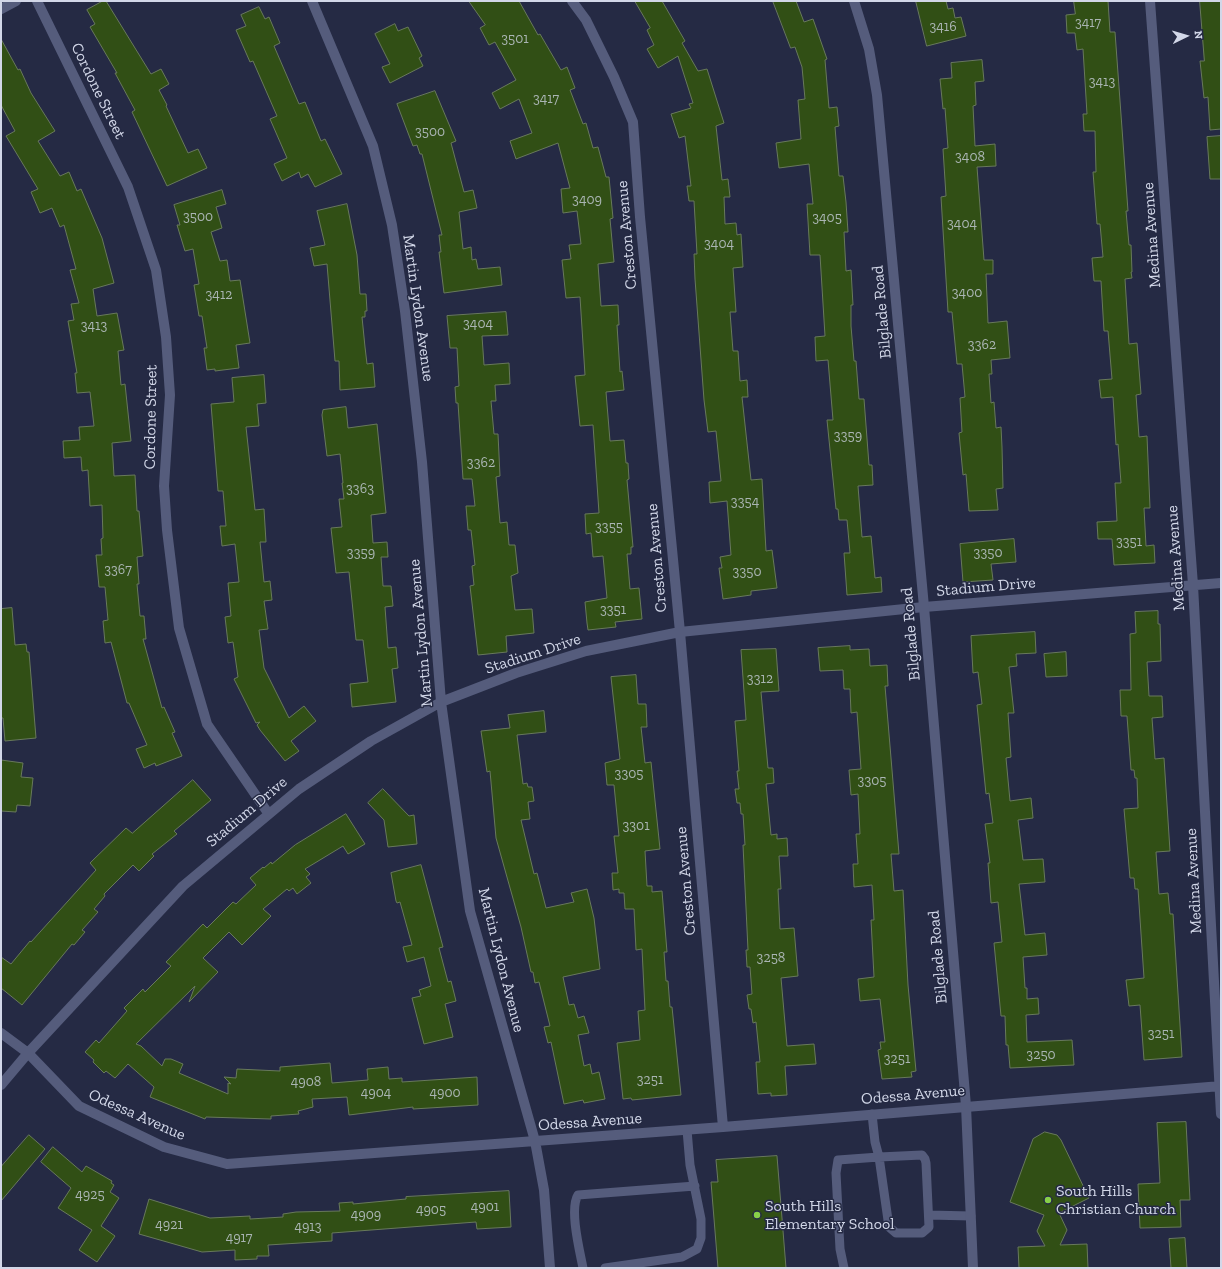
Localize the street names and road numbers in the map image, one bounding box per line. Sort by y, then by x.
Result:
street label: Cordone Street [66,40,130,142]
street label: Creston Avenue [613,180,641,290]
street label: Medina Avenue [1139,182,1165,288]
street label: Martin Lydon Avenue [398,233,438,383]
street label: Bilglade Road [868,265,896,359]
street label: Cordone Street [140,364,162,470]
street label: Creston Avenue [643,503,671,613]
street label: Medina Avenue [1163,505,1189,611]
street label: Martin Lydon Avenue [405,558,437,708]
street label: Stadium Drive [936,573,1036,601]
street label: Bilglade Road [897,587,925,681]
street label: Stadium Drive [483,629,583,679]
street label: Stadium Drive [203,773,291,851]
street label: Creston Avenue [672,826,700,936]
street label: Medina Avenue [1182,828,1206,934]
street label: Martin Lydon Avenue [474,886,528,1034]
street label: Bilglade Road [924,910,952,1004]
street label: Odessa Avenue [860,1081,966,1109]
street label: Odessa Avenue [86,1085,188,1145]
street label: Odessa Avenue [537,1109,643,1135]

